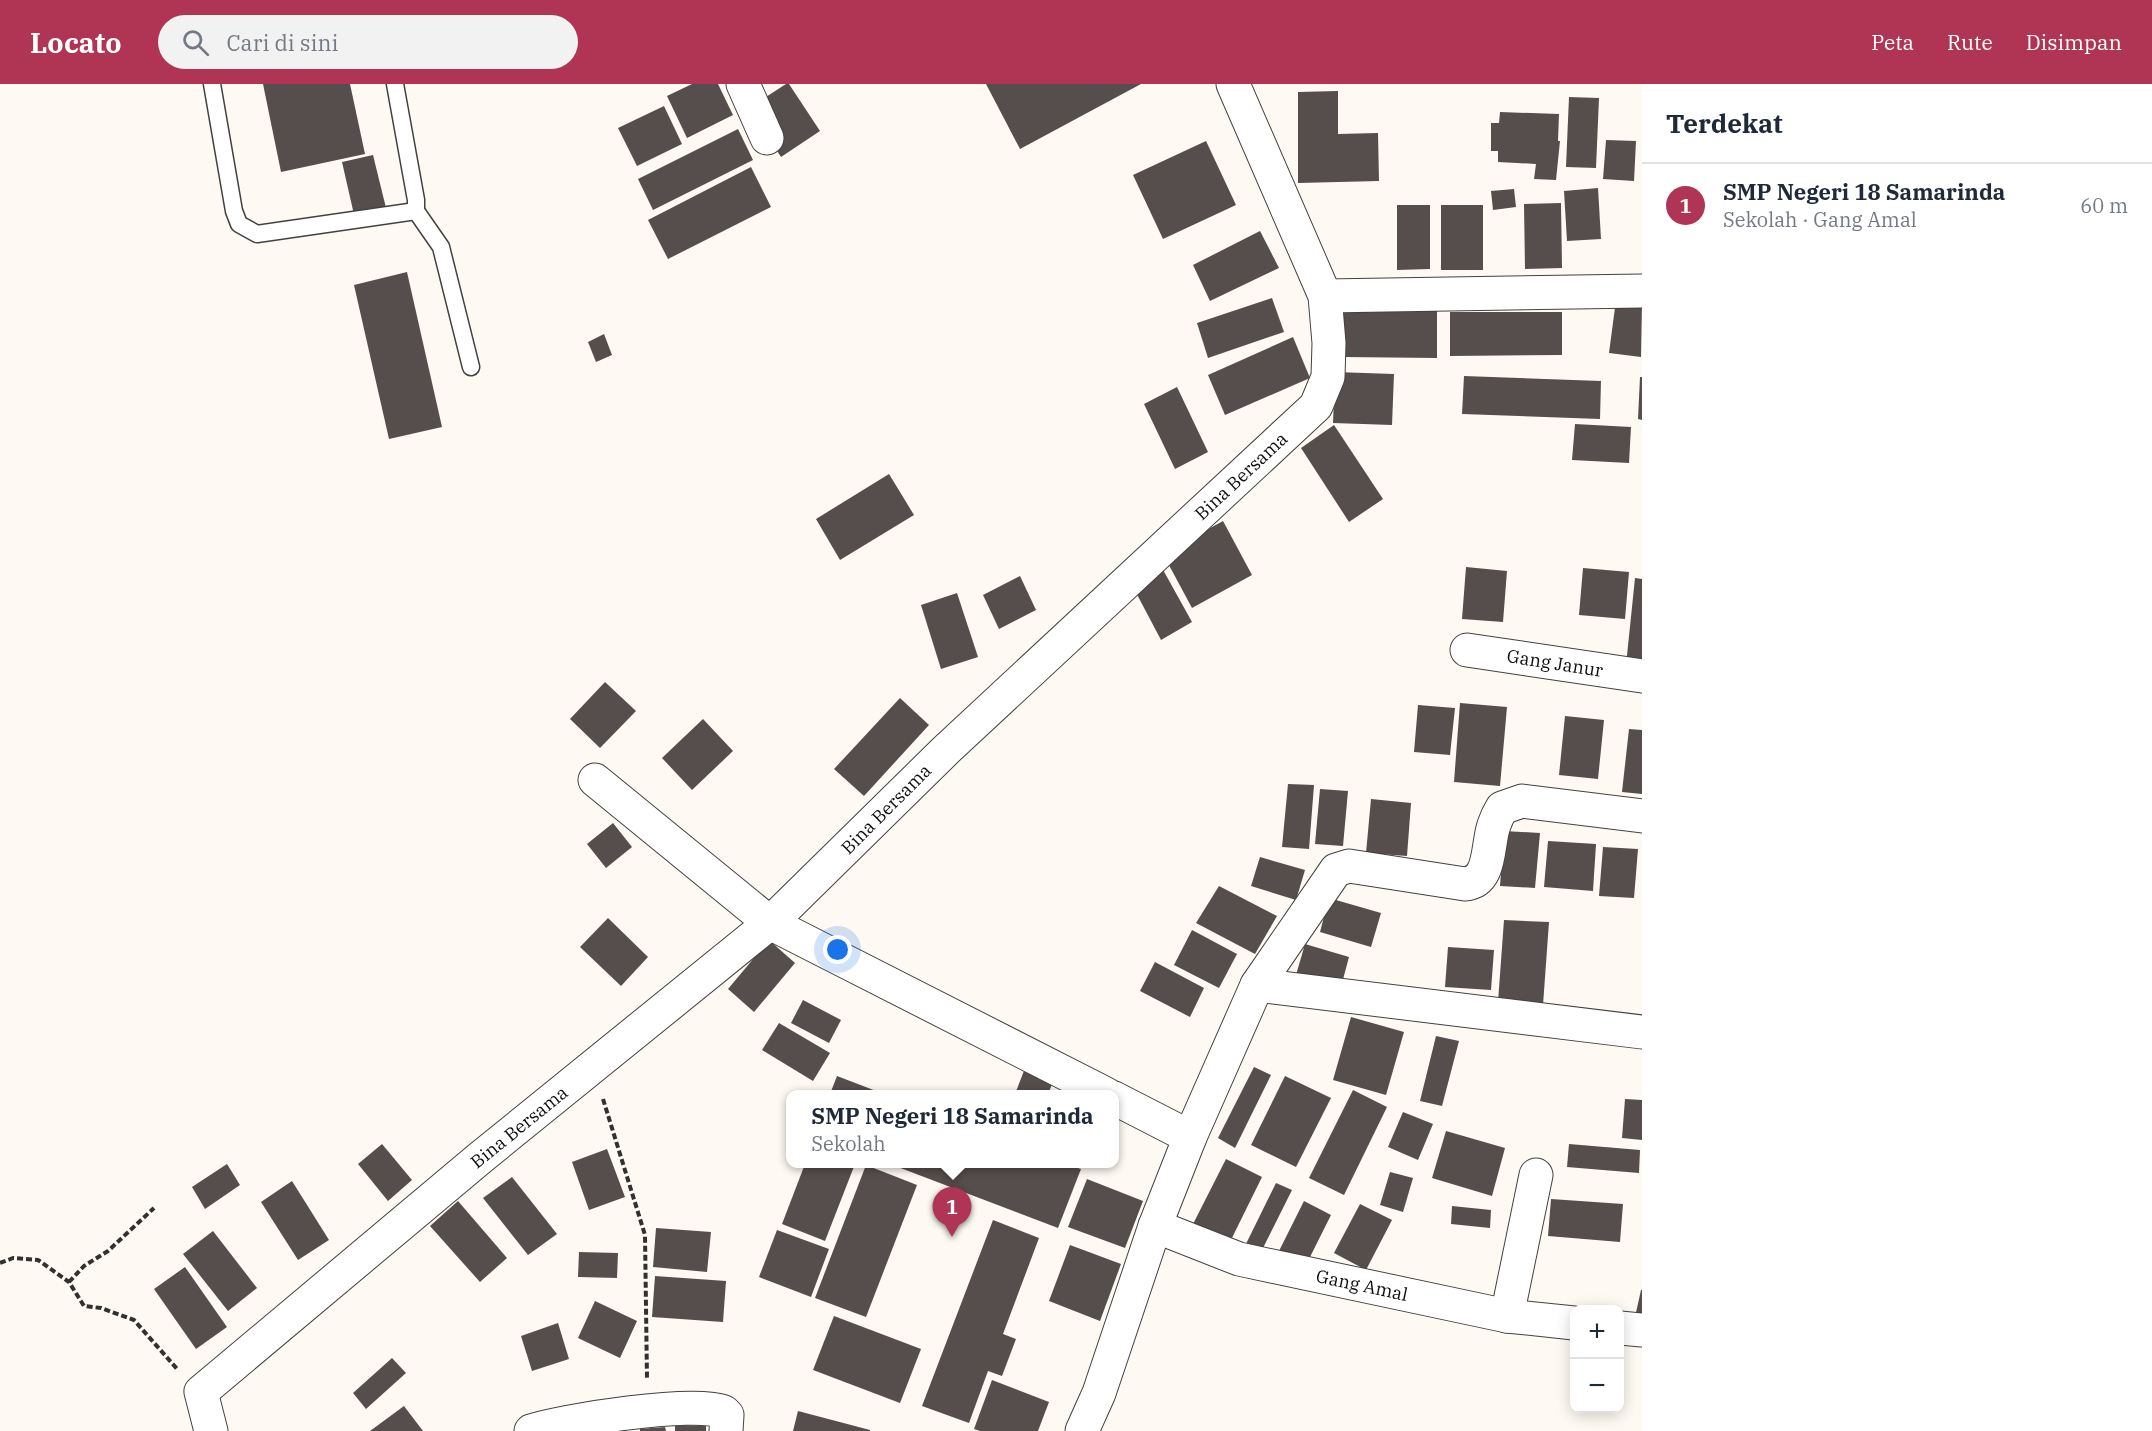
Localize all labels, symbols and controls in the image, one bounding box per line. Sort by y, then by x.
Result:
search box [158,15,578,69]
text: Locato [30,24,122,61]
icon: search [179,26,212,59]
text: Cari di sini [227,28,338,57]
text: Peta [1871,28,1914,56]
text: Rute [1947,28,1993,56]
text: Disimpan [2026,28,2122,56]
text: Terdekat [1666,106,1783,140]
text: SMP Negeri 18 Samarinda [1723,177,2005,206]
text: 1 [1680,192,1692,219]
text: 60 m [2080,192,2128,219]
text: Sekolah · Gang Amal [1723,206,1917,233]
street label: Bina Bersama [1190,427,1292,525]
street label: Gang Janur [1505,644,1605,682]
street label: Bina Bersama [836,759,936,859]
your location [823,935,852,964]
street label: Bina Bersama [466,1081,572,1173]
popup [786,1090,1119,1168]
text: SMP Negeri 18 Samarinda [811,1101,1094,1130]
text: Sekolah [811,1130,886,1157]
pin: 1 [932,1188,972,1237]
street label: Gang Amal [1314,1264,1410,1306]
map controls [1570,1305,1624,1413]
button: + [1570,1305,1624,1359]
button: − [1570,1359,1624,1413]

